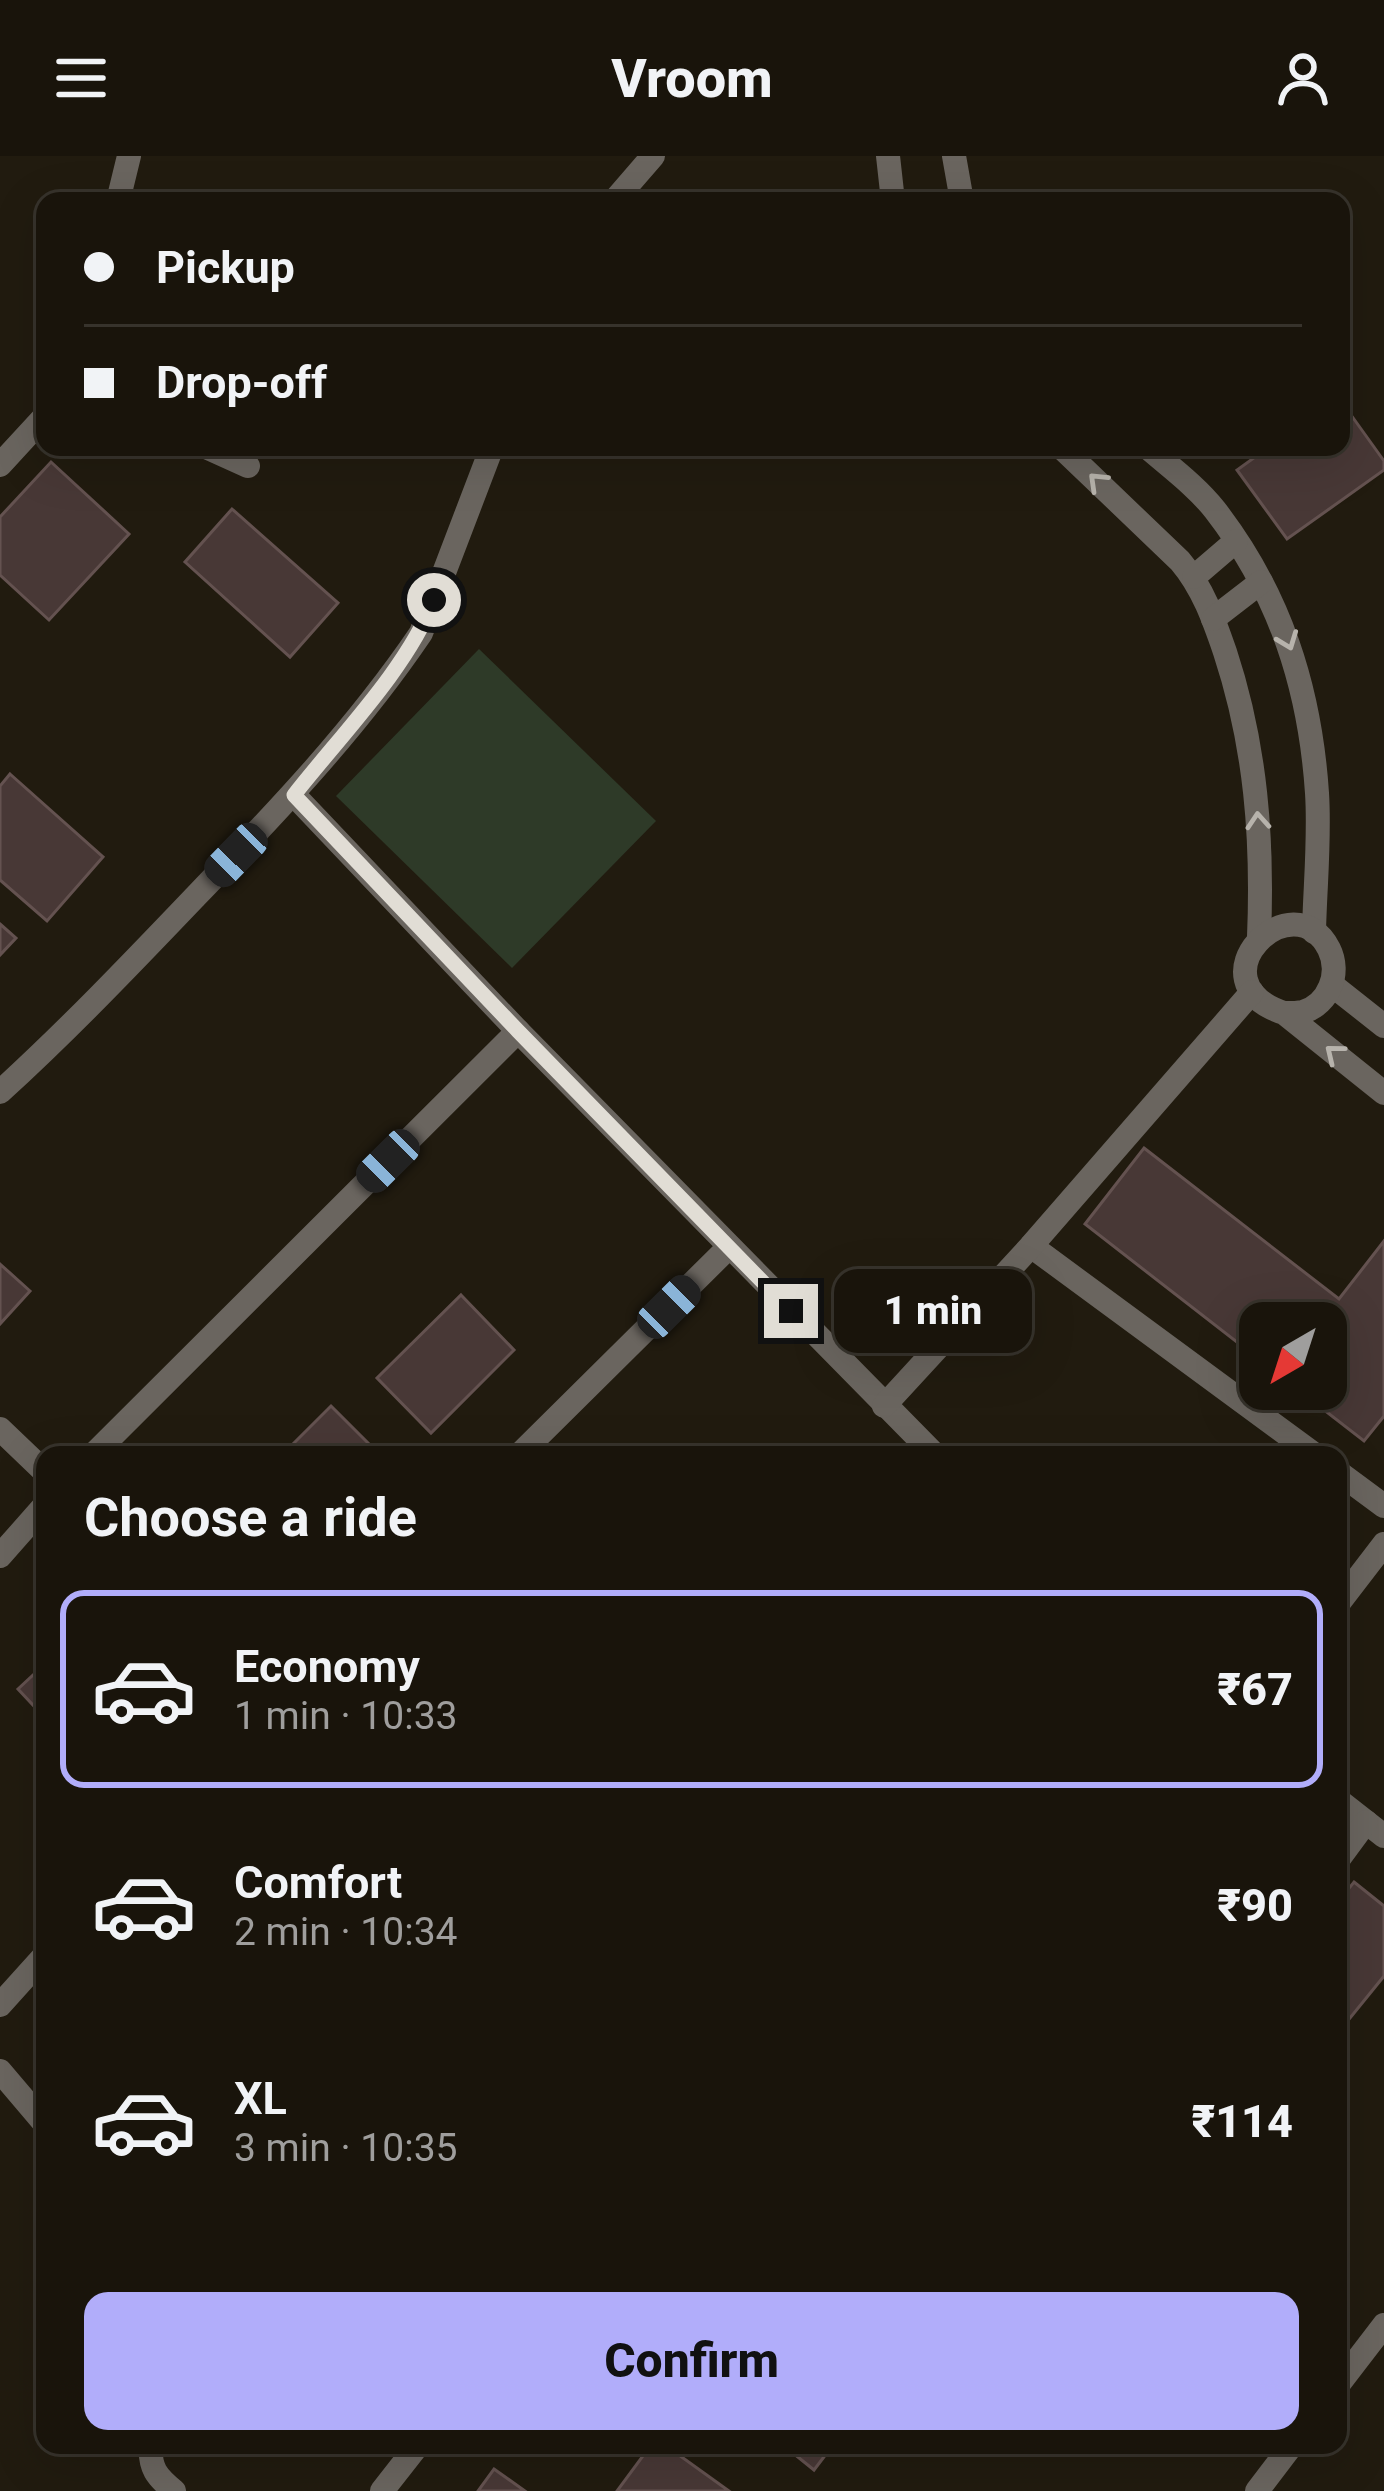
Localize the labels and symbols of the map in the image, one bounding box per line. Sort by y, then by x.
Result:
one-way arrow [1089,474,1111,496]
route start [407,573,461,627]
one-way arrow [1274,630,1298,651]
one-way arrow [1246,811,1271,830]
car [198,817,274,893]
one-way arrow [1326,1046,1348,1067]
car [350,1123,426,1199]
car [631,1269,707,1345]
callout: 1 min [833,1269,1031,1353]
route end [764,1284,818,1338]
north arrow [1239,1302,1347,1410]

